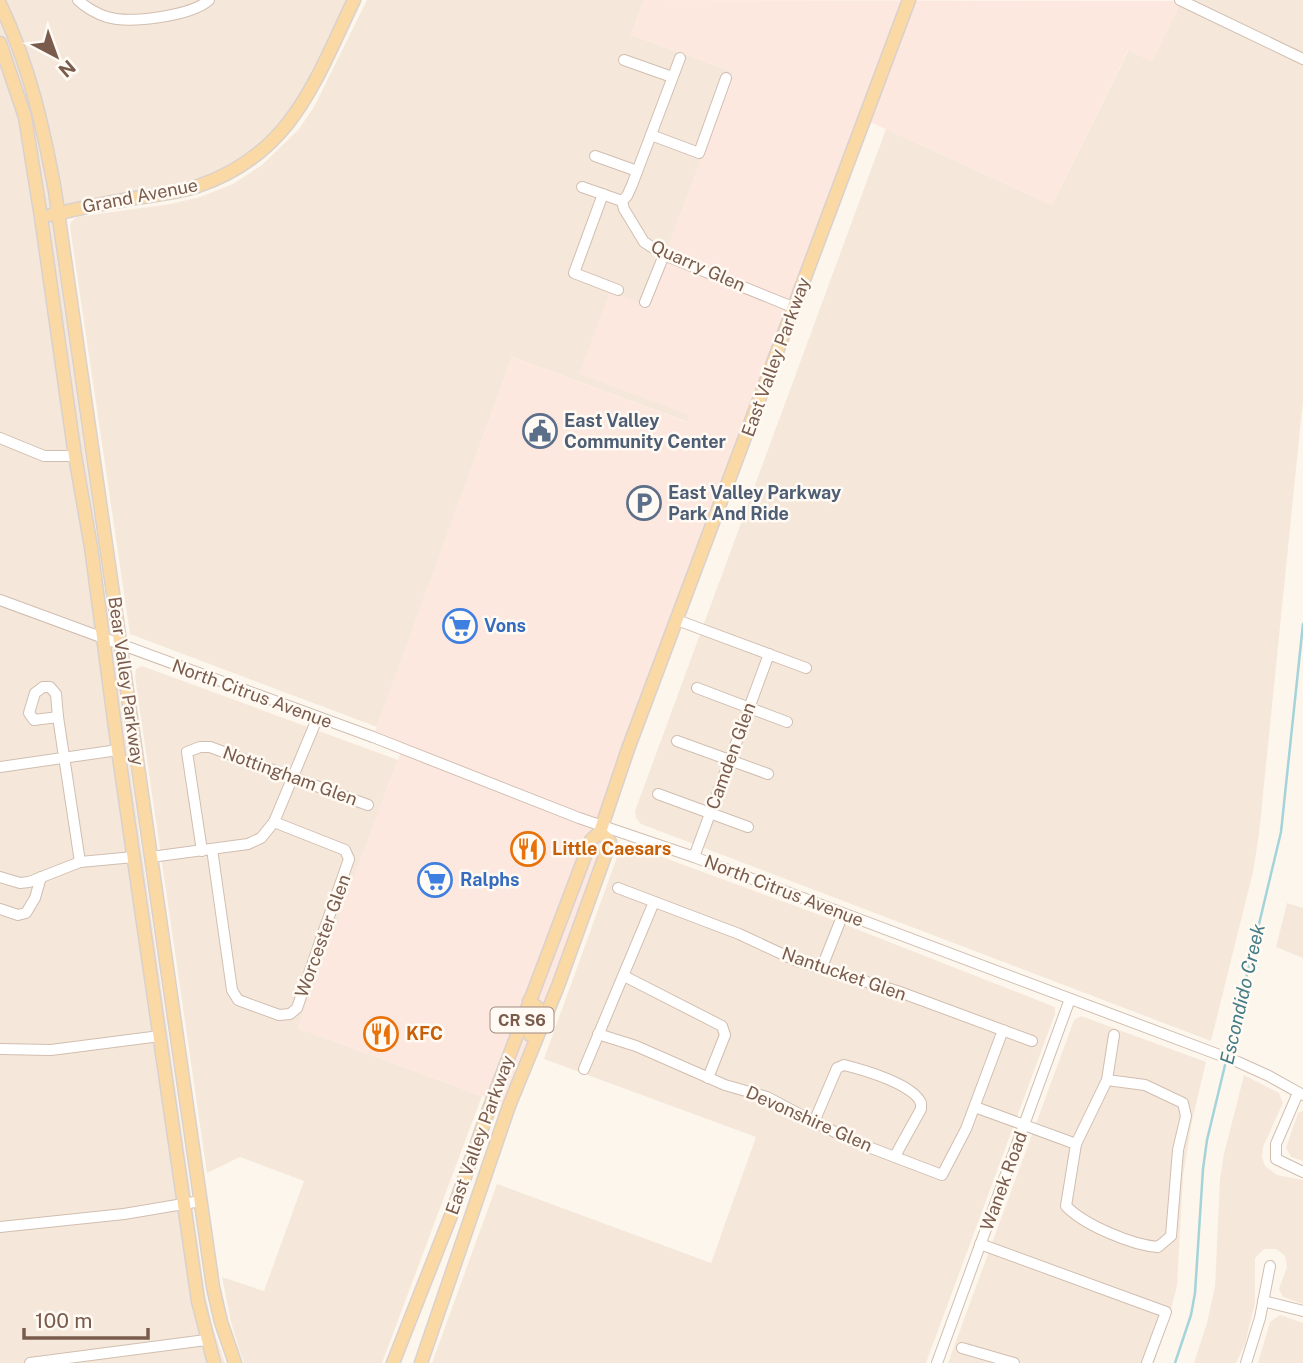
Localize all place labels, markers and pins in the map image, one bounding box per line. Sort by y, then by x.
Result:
place label: East Valley Community Center [564,410,727,452]
public building icon: East Valley Community Center [521,412,559,450]
place label: East Valley Parkway Park And Ride [668,482,841,524]
parking icon: East Valley Parkway Park And Ride [625,484,663,522]
supermarket icon: Vons [441,607,479,645]
place label: Vons [484,615,526,636]
restaurant icon: Little Caesars [509,830,547,868]
place label: Little Caesars [552,838,671,859]
supermarket icon: Ralphs [416,861,454,899]
place label: Ralphs [460,869,519,890]
restaurant icon: KFC [362,1015,400,1053]
place label: KFC [406,1023,443,1044]

